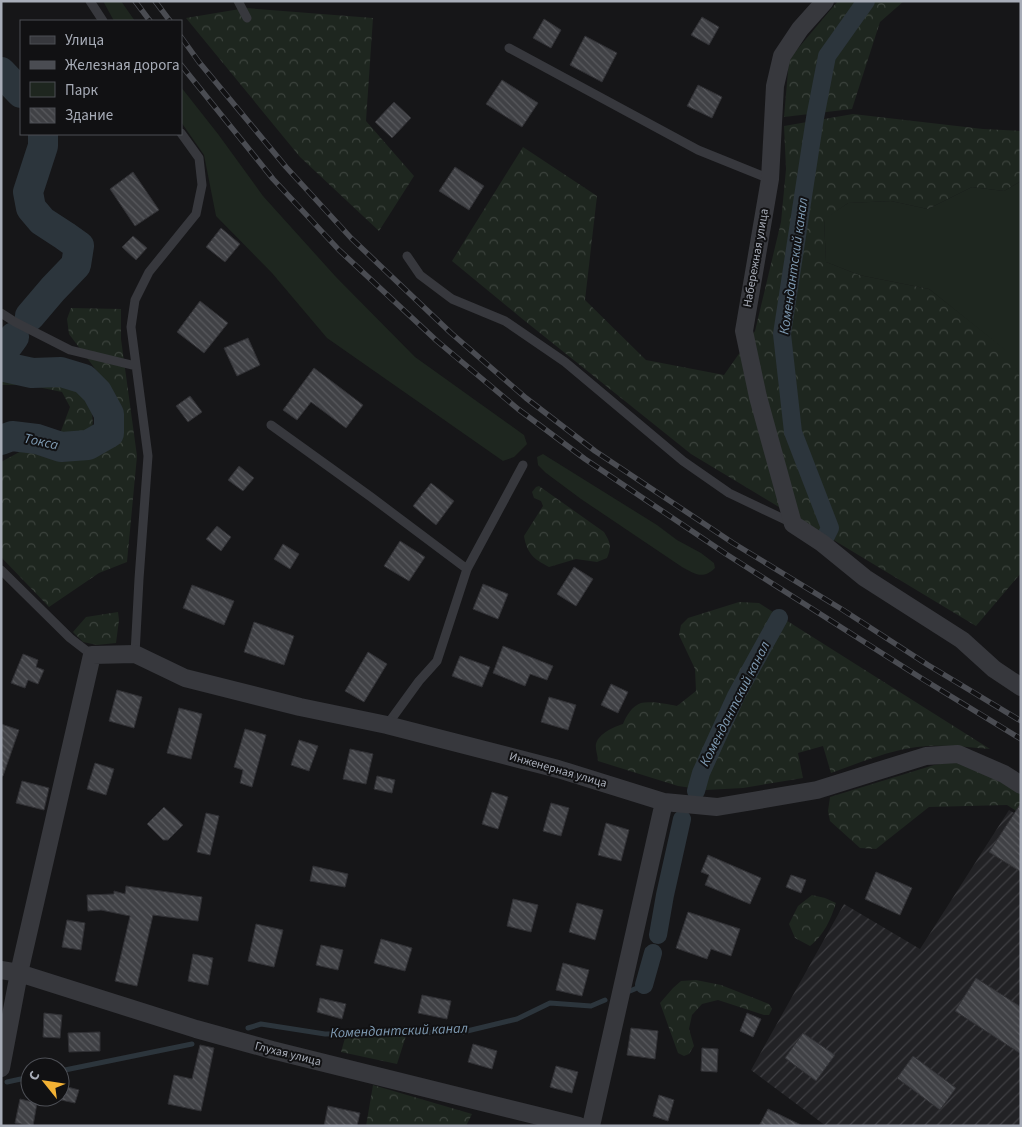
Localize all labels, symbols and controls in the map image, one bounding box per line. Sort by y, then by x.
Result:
legend [20,20,182,135]
text: Улица [65,30,104,51]
text: Железная дорога [65,55,180,76]
text: Парк [65,80,99,101]
text: Здание [65,105,113,126]
water label: Комендантский канал [774,196,814,336]
street label: Набережная улица [739,207,773,309]
water label: Токса [22,429,60,455]
water label: Комендантский канал [695,638,775,770]
street label: Инженерная улица [507,748,609,792]
water label: Комендантский канал [330,1019,468,1043]
street label: Глухая улица [253,1038,323,1070]
north arrow [20,1057,70,1107]
text: С [24,1067,45,1085]

